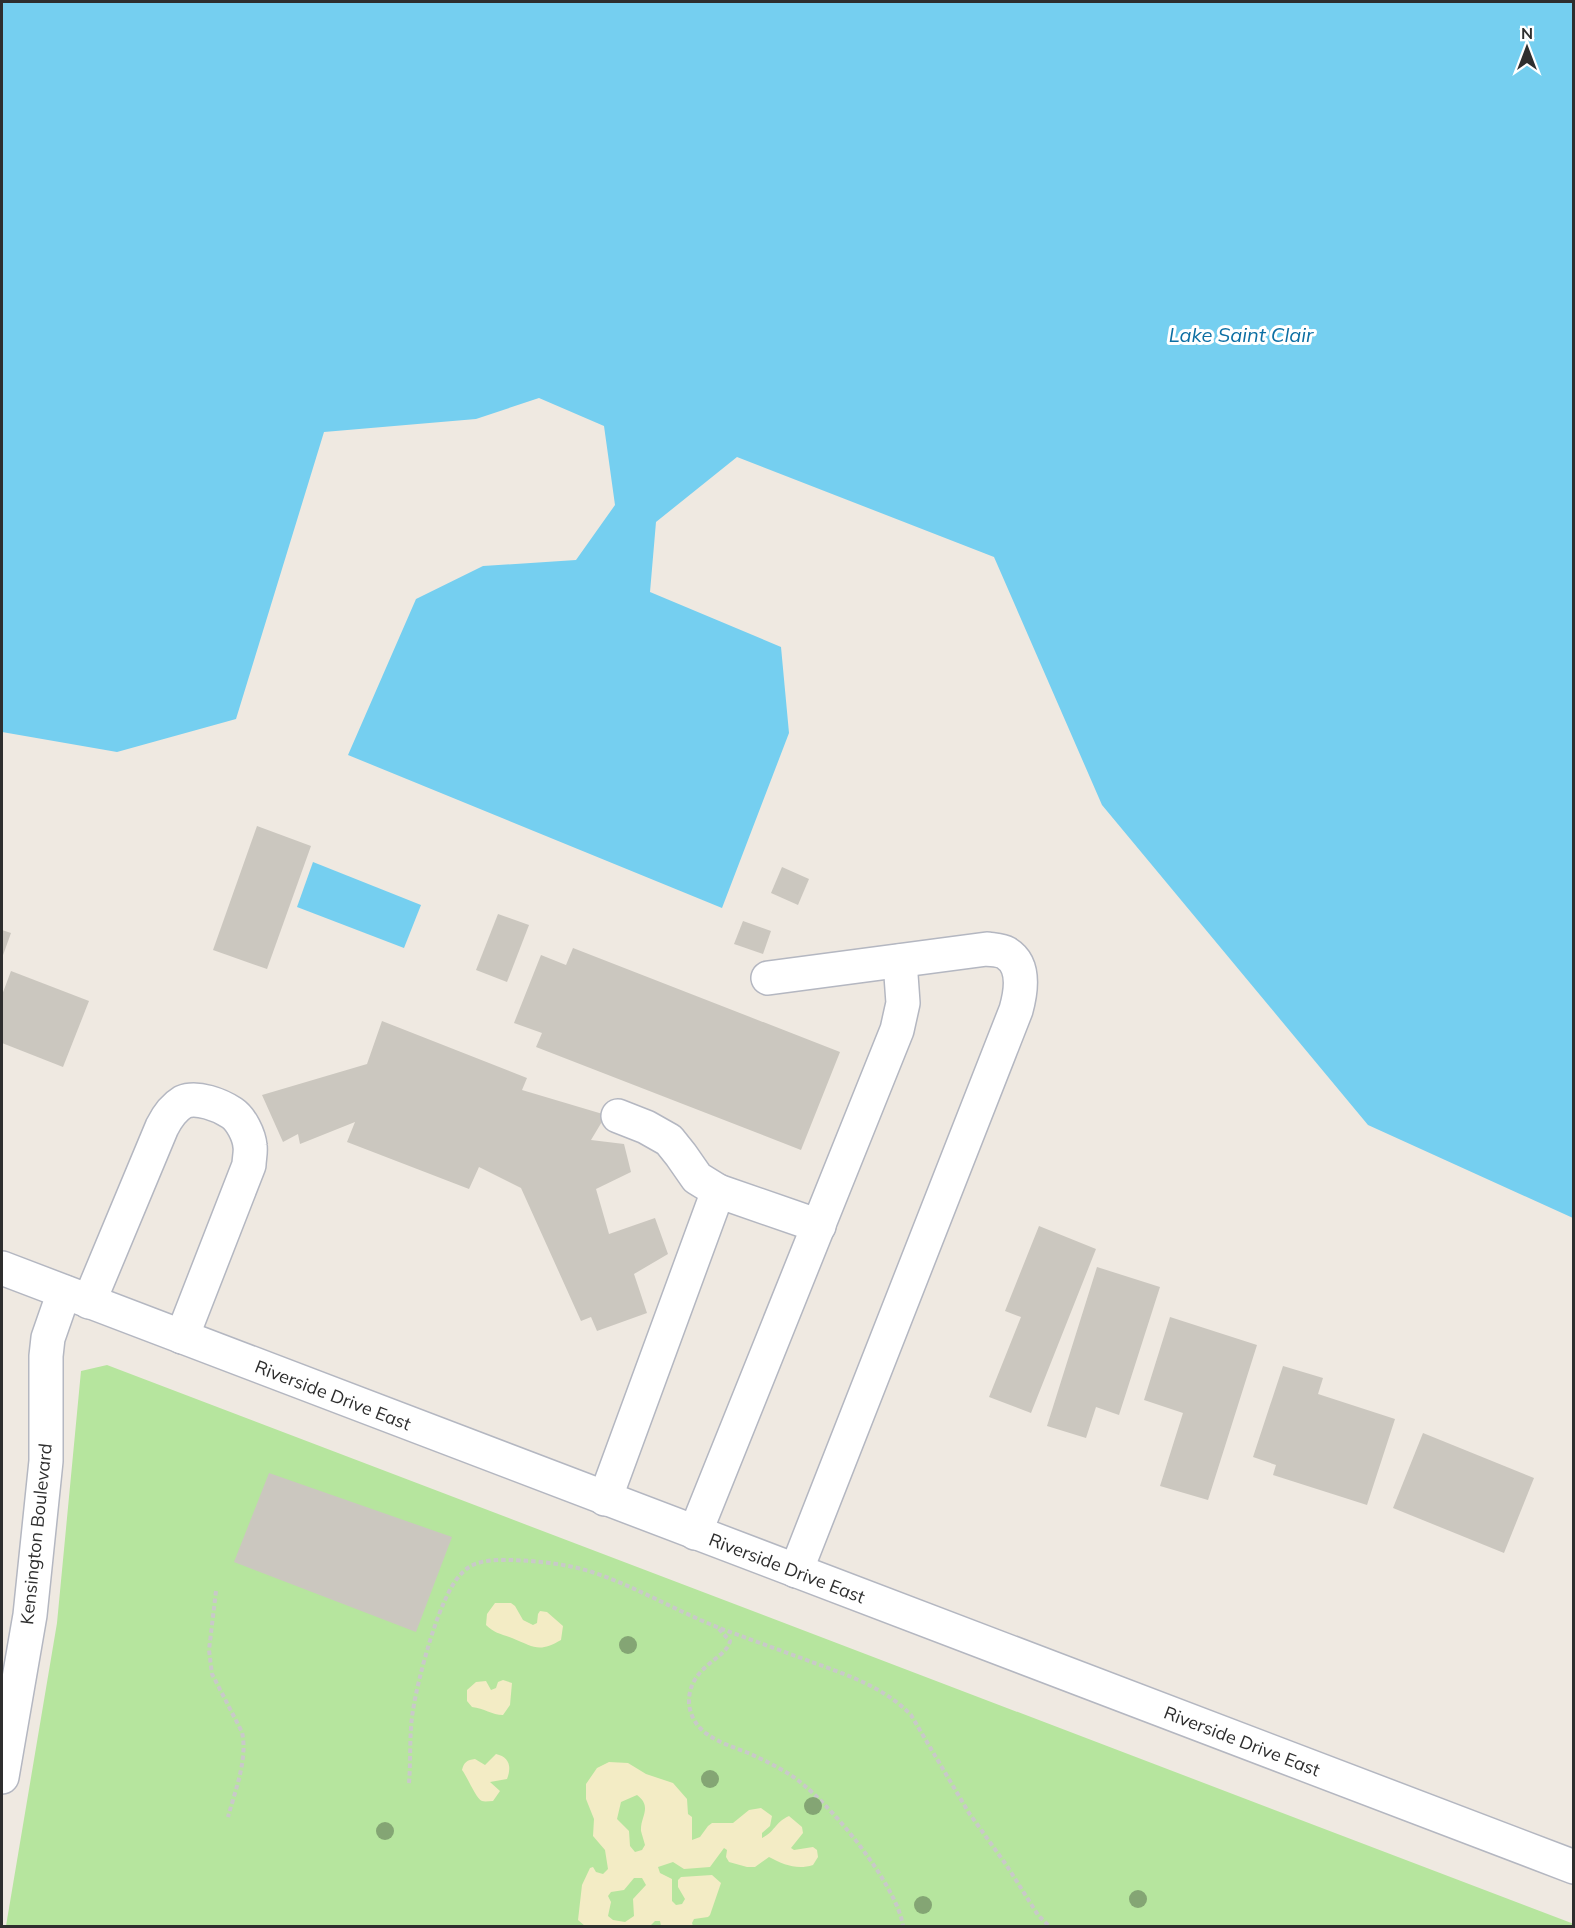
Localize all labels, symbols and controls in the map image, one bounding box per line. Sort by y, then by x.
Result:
north arrow [1497,18,1557,78]
text: N [1521,23,1533,43]
water label: Lake Saint Clair [1169,322,1314,347]
street label: Riverside Drive East [252,1355,414,1435]
street label: Kensington Boulevard [15,1442,57,1626]
street label: Riverside Drive East [706,1528,868,1608]
street label: Riverside Drive East [1161,1701,1323,1781]

